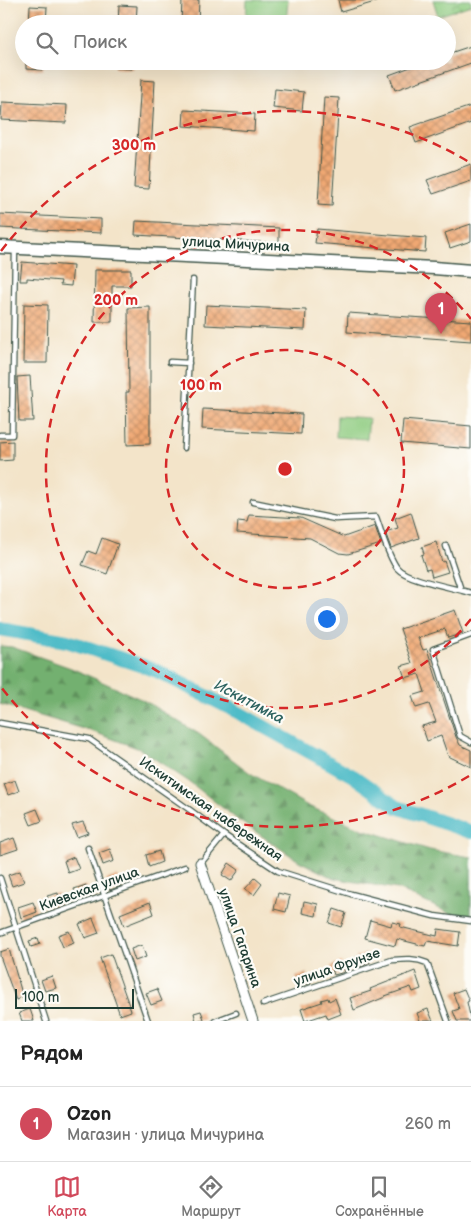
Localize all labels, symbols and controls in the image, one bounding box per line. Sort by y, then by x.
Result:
search box [15,15,456,70]
icon: search [33,29,61,57]
text: Поиск [73,31,127,54]
text: 300 m [112,136,156,155]
street label: улица Мичурина [182,233,291,255]
text: 200 m [94,291,138,310]
pin: 1 [425,293,457,334]
text: 100 m [180,376,222,395]
centre of rings [276,460,294,478]
your location [314,606,340,632]
water label: Искитимка [211,676,288,729]
street label: Искитимская набережная [136,753,286,865]
street label: Киевская улица [37,863,142,915]
street label: улица Гагарина [215,886,265,991]
street label: улица Фрунзе [292,944,383,990]
scale bar [15,986,134,1009]
text: 100 m [22,989,59,1006]
text: Рядом [20,1041,83,1066]
text: Ozon [67,1103,111,1126]
text: 1 [33,1115,39,1134]
text: 260 m [405,1115,451,1134]
text: Магазин · улица Мичурина [67,1126,264,1145]
tab: Карта [47,1173,87,1220]
tab: Маршрут [181,1173,241,1220]
tab: Сохранённые [335,1173,424,1220]

